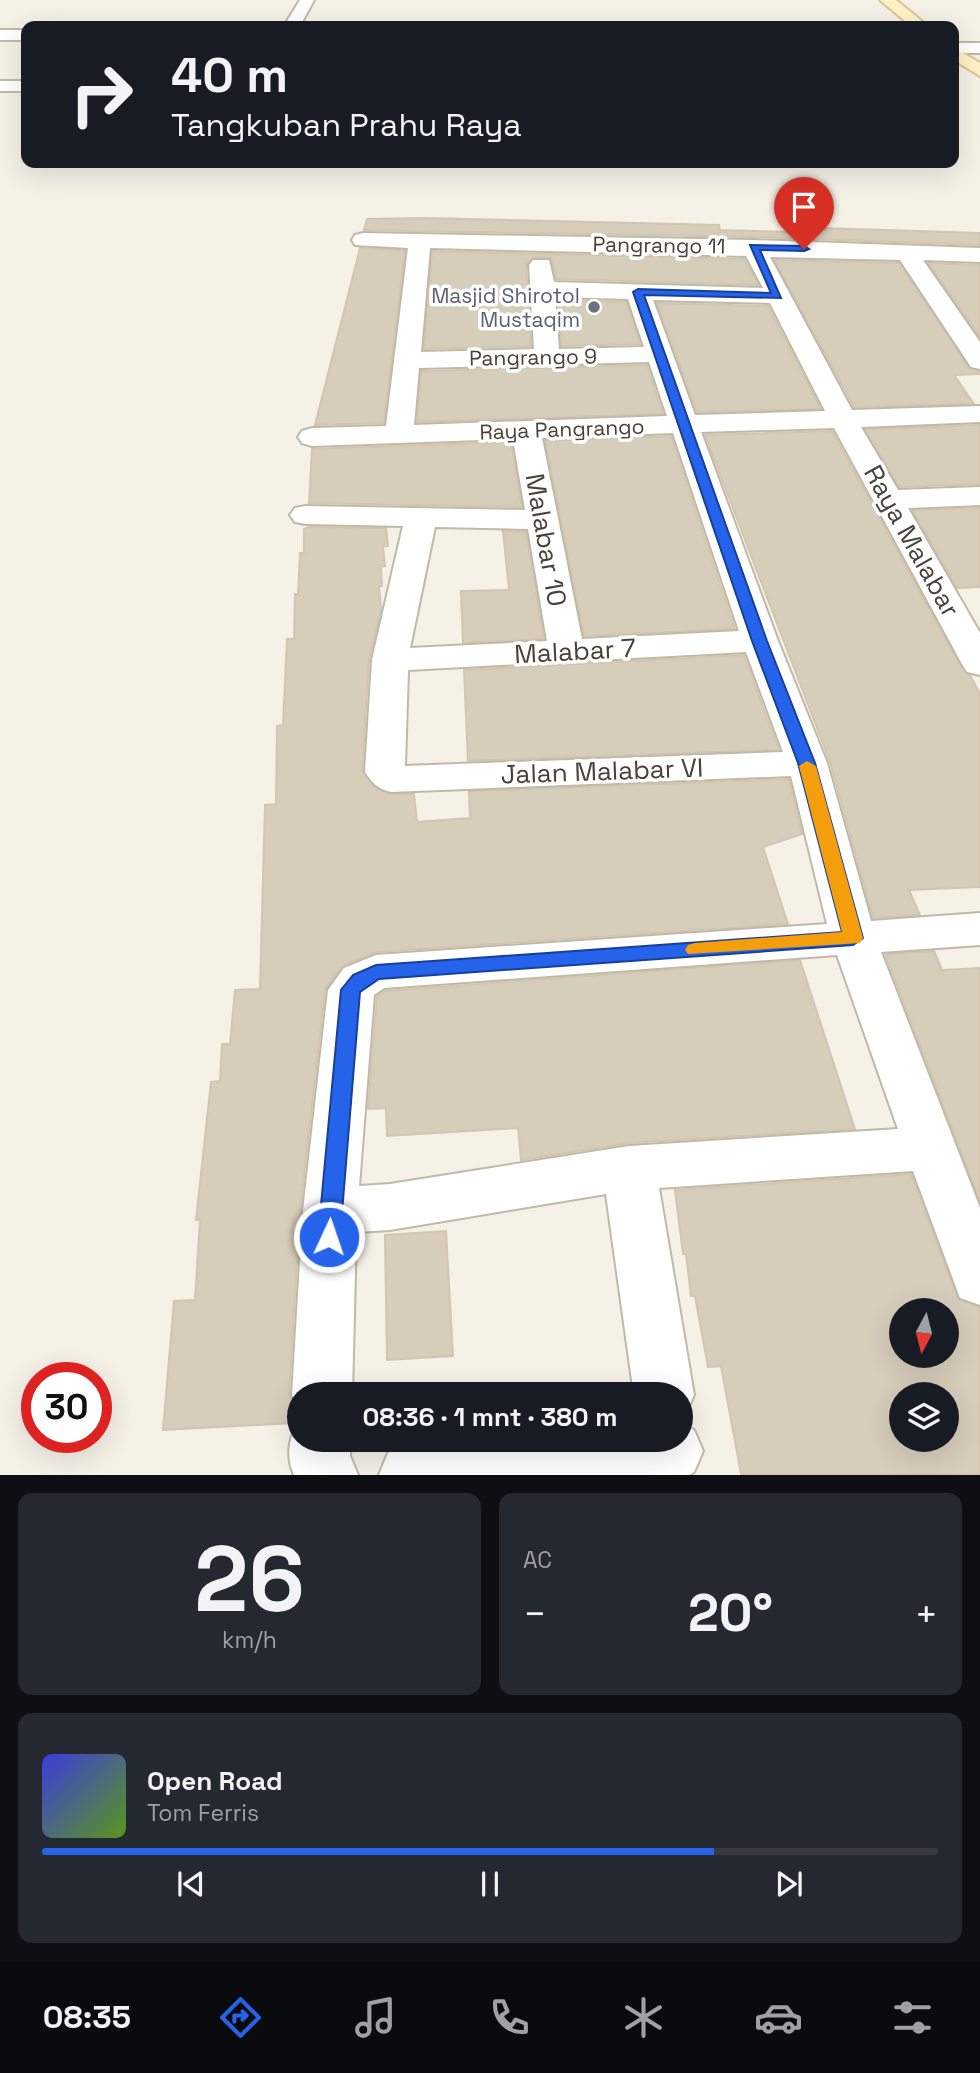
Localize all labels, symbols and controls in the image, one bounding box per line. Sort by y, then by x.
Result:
text: 40 m [171,44,288,106]
icon: right [56,49,147,140]
text: Tangkuban Prahu Raya [171,105,522,145]
pin [774,177,834,249]
icon: arrive [785,188,823,226]
street label: Pangrango 11 [592,230,726,260]
place label: Masjid Shirotol Mustaqim [431,282,580,333]
marker: Masjid Shirotol Mustaqim [586,299,602,315]
street label: Pangrango 9 [469,342,597,372]
street label: Raya Pangrango [479,413,645,445]
street label: Raya Malabar [856,459,968,623]
street label: Malabar 10 [518,471,574,609]
street label: Malabar 7 [513,631,637,671]
street label: Jalan Malabar VI [500,750,704,792]
position arrow [292,1200,366,1274]
north arrow [889,1298,959,1368]
map controls [889,1298,959,1452]
speed limit sign: 30 [21,1362,112,1453]
button: layers [889,1382,959,1452]
text: 08:36 · 1 mnt · 380 m [363,1400,617,1434]
text: 26 [194,1521,305,1638]
text: AC [523,1545,552,1575]
text: 20° [688,1580,773,1646]
text: − [523,1590,547,1638]
text: + [914,1590,938,1638]
text: km/h [222,1625,277,1655]
text: Open Road [147,1764,283,1798]
text: Tom Ferris [147,1798,259,1828]
icon: previous [172,1865,210,1903]
icon: pause [471,1865,509,1903]
icon: next [770,1865,808,1903]
icon: directions [216,1993,265,2042]
icon: music [351,1993,400,2042]
icon: phone [485,1993,534,2042]
icon: climate [619,1993,668,2042]
icon: car [754,1993,803,2042]
icon: filters [888,1993,937,2042]
text: 08:35 [43,1997,131,2037]

